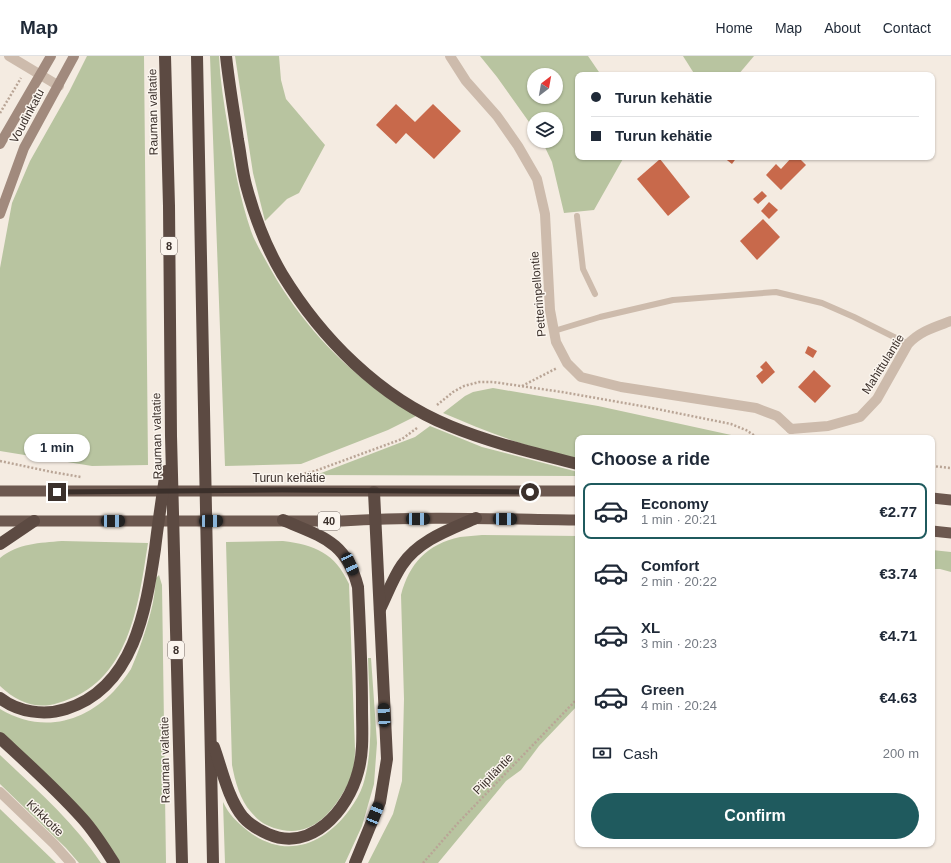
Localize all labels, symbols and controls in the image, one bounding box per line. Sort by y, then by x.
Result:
text: Map [20,17,58,38]
text: Home [716,20,753,36]
text: Map [775,20,802,36]
text: About [824,20,861,36]
text: Contact [883,20,931,36]
street label: Rauman valtatie [145,68,161,155]
north arrow [527,68,563,104]
map controls [527,68,563,148]
street label: Voudinkatu [7,86,47,146]
text: Turun kehätie [615,89,712,106]
button: layers [527,112,563,148]
text: Turun kehätie [615,127,712,144]
road number: 8 [161,237,177,255]
street label: Petterinpellontie [527,250,549,337]
street label: Mahittulantie [859,331,907,397]
street label: Rauman valtatie [149,392,165,479]
callout: 1 min [24,434,90,462]
text: 1 min [40,440,74,455]
text: Choose a ride [591,449,710,469]
street label: Turun kehätie [253,471,326,485]
route end [48,483,66,501]
route start [521,483,539,501]
icon: car [593,493,629,529]
text: Economy [641,495,709,512]
text: €2.77 [879,503,917,520]
road number: 40 [318,512,340,530]
text: 1 min · 20:21 [641,512,717,527]
car [406,513,430,525]
car [493,513,517,525]
car [101,515,125,527]
car [199,515,223,527]
car [339,551,361,577]
icon: car [593,555,629,591]
text: Comfort [641,557,699,574]
text: €3.74 [879,565,917,582]
text: 2 min · 20:22 [641,574,717,589]
icon: car [593,617,629,653]
text: XL [641,619,660,636]
text: €4.71 [879,627,917,644]
text: 3 min · 20:23 [641,636,717,651]
road number: 8 [168,641,184,659]
icon: car [593,679,629,715]
text: Green [641,681,684,698]
text: €4.63 [879,689,917,706]
text: 4 min · 20:24 [641,698,717,713]
car [377,703,391,727]
street label: Rauman valtatie [157,716,173,803]
icon: cash [591,742,613,764]
text: Cash [623,745,658,762]
text: 200 m [883,746,919,761]
street label: Piipiläntie [470,750,516,797]
button: Confirm [591,793,919,839]
street label: Kirkkotie [24,797,67,839]
car [365,801,385,827]

